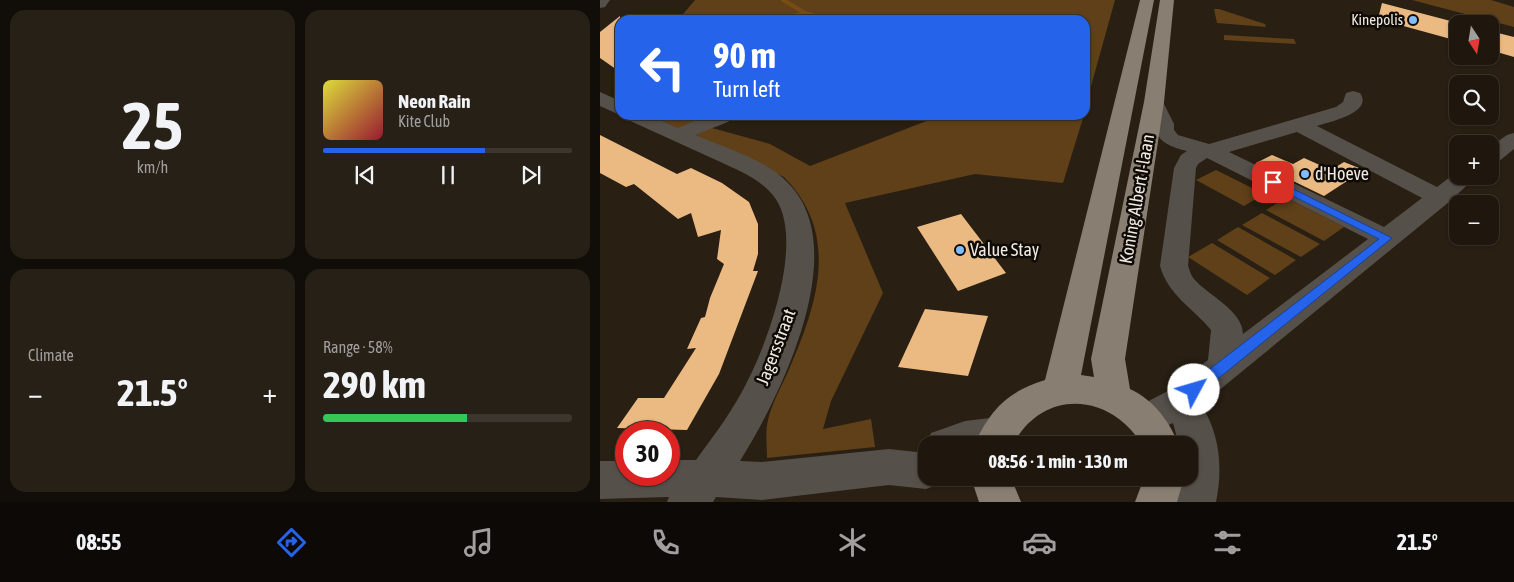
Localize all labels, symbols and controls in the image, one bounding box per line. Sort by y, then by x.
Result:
place label: Kinepolis [1351,11,1403,28]
marker: Kinepolis [1407,14,1419,26]
north arrow [1449,15,1499,65]
map controls [1449,15,1499,245]
icon: left [630,35,695,100]
text: 90 m [713,35,776,75]
button: search [1449,75,1499,125]
text: Turn left [713,76,780,102]
text: 25 [122,88,183,163]
text: Neon Rain [398,90,470,112]
text: Kite Club [398,112,450,130]
street label: Koning Albert I-laan [1115,133,1158,265]
button: + [1449,135,1499,185]
text: km/h [137,158,168,176]
icon: previous [351,161,379,189]
icon: pause [434,161,462,189]
icon: next [517,161,545,189]
pin [1252,161,1294,203]
place label: d'Hoeve [1315,163,1369,184]
icon: arrive [1259,168,1287,196]
marker: d'Hoeve [1299,168,1311,180]
button: − [1449,195,1499,245]
place label: Value Stay [970,239,1039,260]
marker: Value Stay [954,244,966,256]
street label: Jagersstraat [751,306,800,388]
text: Range · 58% [323,338,393,356]
text: Climate [28,346,74,364]
text: 290 km [323,363,426,406]
position arrow [1167,363,1219,415]
text: 21.5° [117,371,188,414]
text: − [28,377,43,409]
text: + [262,377,277,409]
speed limit sign: 30 [615,421,680,486]
text: 08:56 · 1 min · 130 m [988,450,1128,472]
icon: directions [274,525,309,560]
icon: music [461,525,496,560]
icon: phone [648,525,683,560]
icon: climate [835,525,870,560]
icon: car [1022,525,1057,560]
icon: filters [1210,525,1245,560]
text: 08:55 [76,529,121,555]
text: 21.5° [1397,529,1438,555]

